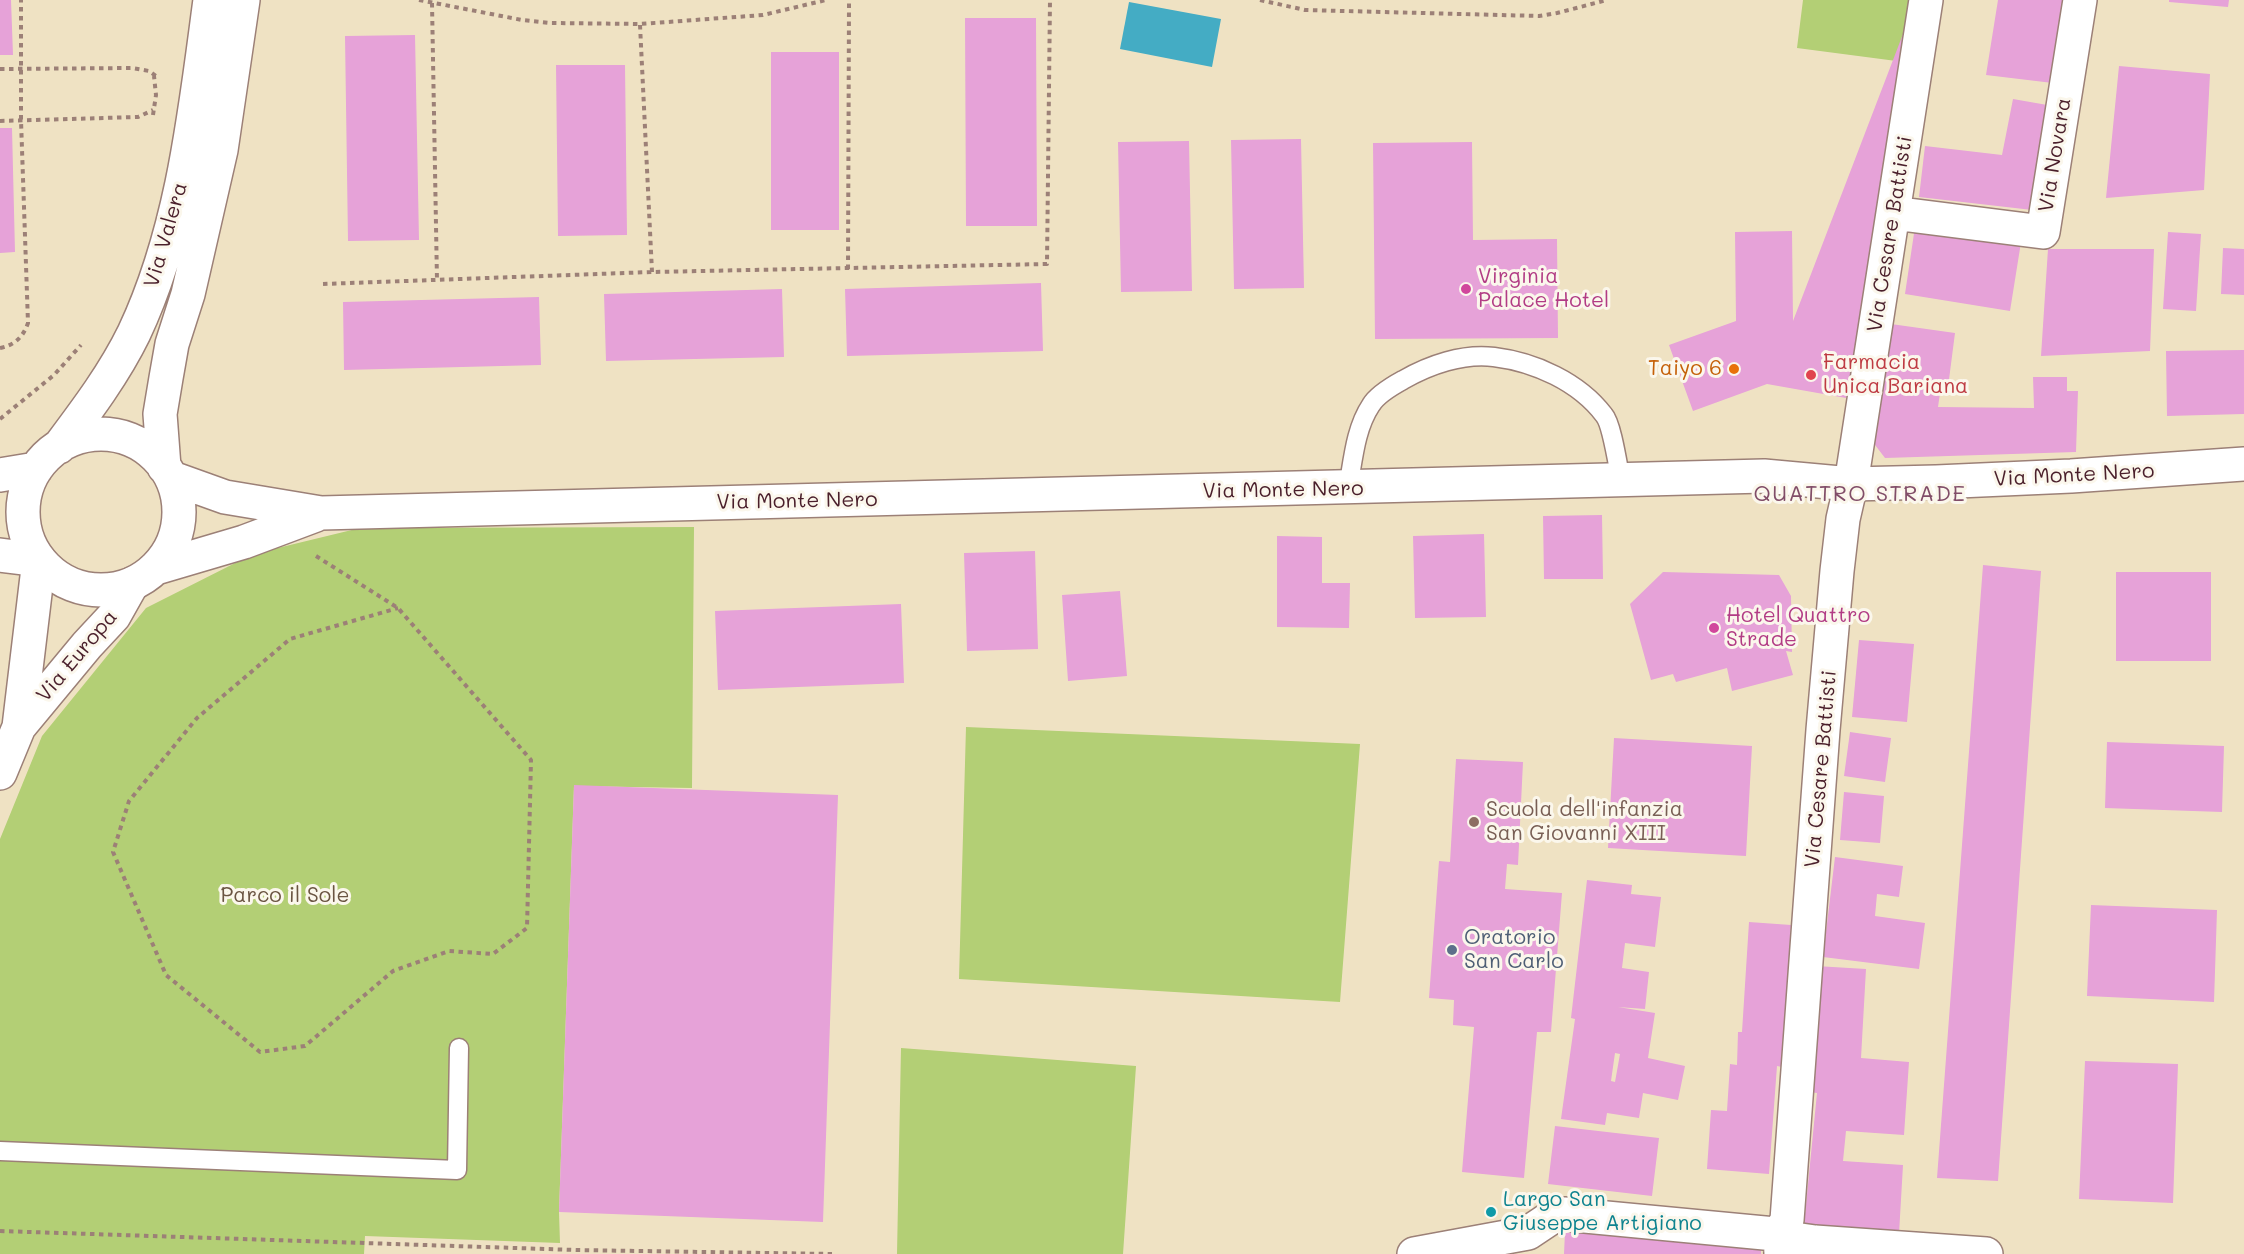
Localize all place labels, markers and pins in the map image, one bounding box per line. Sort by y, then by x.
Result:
place label: Virginia Palace Hotel [1478,264,1609,314]
marker: Virginia Palace Hotel [1459,282,1473,296]
place label: Farmacia Unica Bariana [1823,350,1968,400]
place label: Taiyo 6 [1648,356,1722,382]
marker: Taiyo 6 [1727,362,1741,376]
marker: Farmacia Unica Bariana [1804,368,1818,382]
place label: Hotel Quattro Strade [1726,603,1870,653]
marker: Hotel Quattro Strade [1707,621,1721,635]
place label: Scuola dell'infanzia San Giovanni XIII [1486,797,1683,847]
marker: Scuola dell'infanzia San Giovanni XIII [1467,815,1481,829]
place label: Oratorio San Carlo [1464,925,1564,975]
marker: Oratorio San Carlo [1445,943,1459,957]
place label: Largo San Giuseppe Artigiano [1503,1187,1702,1237]
marker: Largo San Giuseppe Artigiano [1484,1205,1498,1219]

